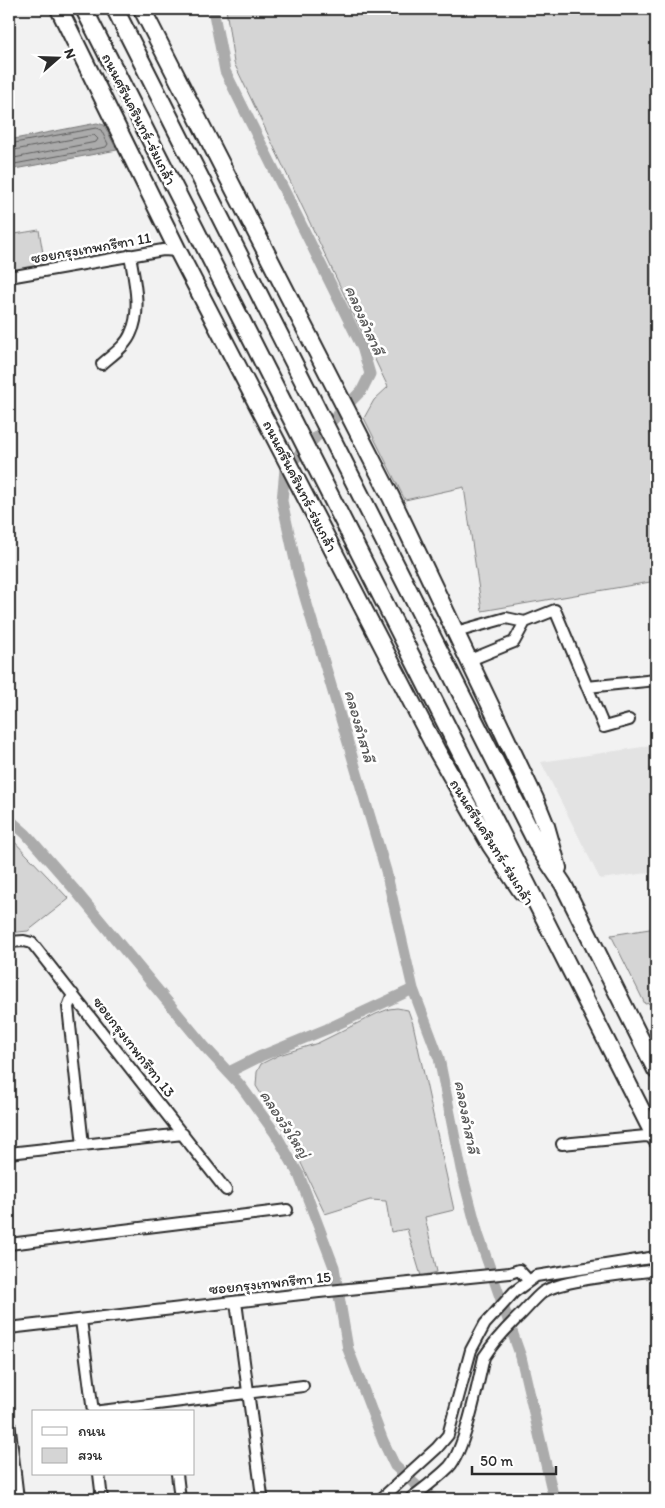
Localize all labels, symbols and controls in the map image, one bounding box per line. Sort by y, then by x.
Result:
north arrow [32,32,82,82]
text: N [60,46,79,61]
street label: ถนนศรีนครินทร์-ร่มเกล้า [98,50,180,188]
street label: ซอยกรุงเทพกรีฑา 11 [30,229,153,268]
water label: คลองลำสาลี [341,282,390,360]
street label: ถนนศรีนครินทร์-ร่มเกล้า [259,417,341,555]
water label: คลองลำสาลี [341,688,380,766]
street label: ถนนศรีนครินทร์-ร่มเกล้า [446,776,538,908]
street label: ซอยกรุงเทพกรีฑา 13 [88,993,179,1102]
water label: คลองลำสาลี [451,1079,484,1157]
water label: คลองวังใหญ่ [256,1086,315,1163]
street label: ซอยกรุงเทพกรีฑา 15 [208,1268,332,1299]
legend [32,1410,195,1476]
text: ถนน [78,1422,106,1440]
scale bar [472,1443,556,1475]
text: สวน [78,1446,103,1464]
text: 50 m [480,1452,513,1470]

